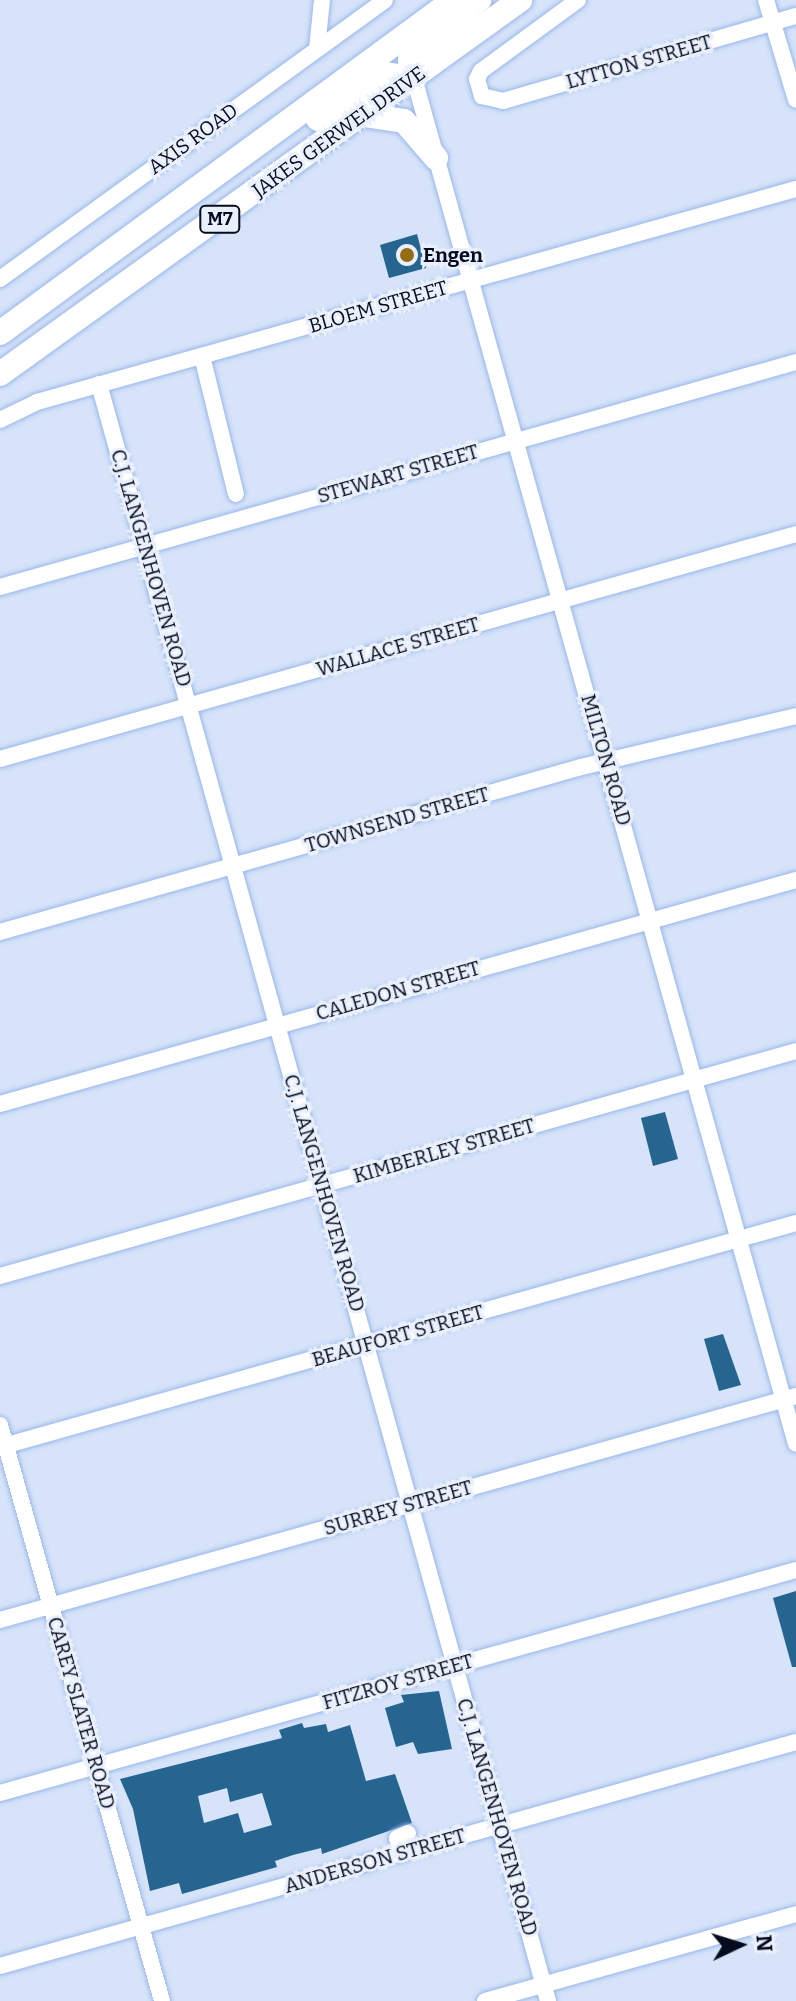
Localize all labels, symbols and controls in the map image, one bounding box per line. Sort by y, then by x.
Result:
street label: LYTTON STREET [563,30,715,94]
street label: JAKES GERWEL DRIVE [248,61,430,203]
street label: AXIS ROAD [143,98,243,180]
road number: M7 [198,205,242,233]
place label: Engen [423,243,483,267]
marker: Engen [398,246,416,264]
street label: BLOEM STREET [306,276,450,338]
street label: STEWART STREET [315,440,481,508]
street label: C.J. LANGENHOVEN ROAD [106,446,196,690]
street label: WALLACE STREET [314,612,482,682]
street label: MILTON ROAD [576,691,636,829]
street label: TOWNSEND STREET [302,782,492,858]
street label: CALEDON STREET [313,956,483,1026]
street label: C.J. LANGENHOVEN ROAD [279,1071,369,1315]
street label: KIMBERLEY STREET [351,1114,537,1188]
street label: BEAUFORT STREET [309,1300,487,1372]
street label: SURREY STREET [321,1475,475,1541]
street label: CAREY SLATER ROAD [42,1614,120,1812]
street label: FITZROY STREET [320,1649,476,1715]
street label: C.J. LANGENHOVEN ROAD [452,1695,542,1939]
street label: ANDERSON STREET [282,1824,468,1898]
north arrow [700,1905,780,1985]
text: N [750,1934,778,1953]

